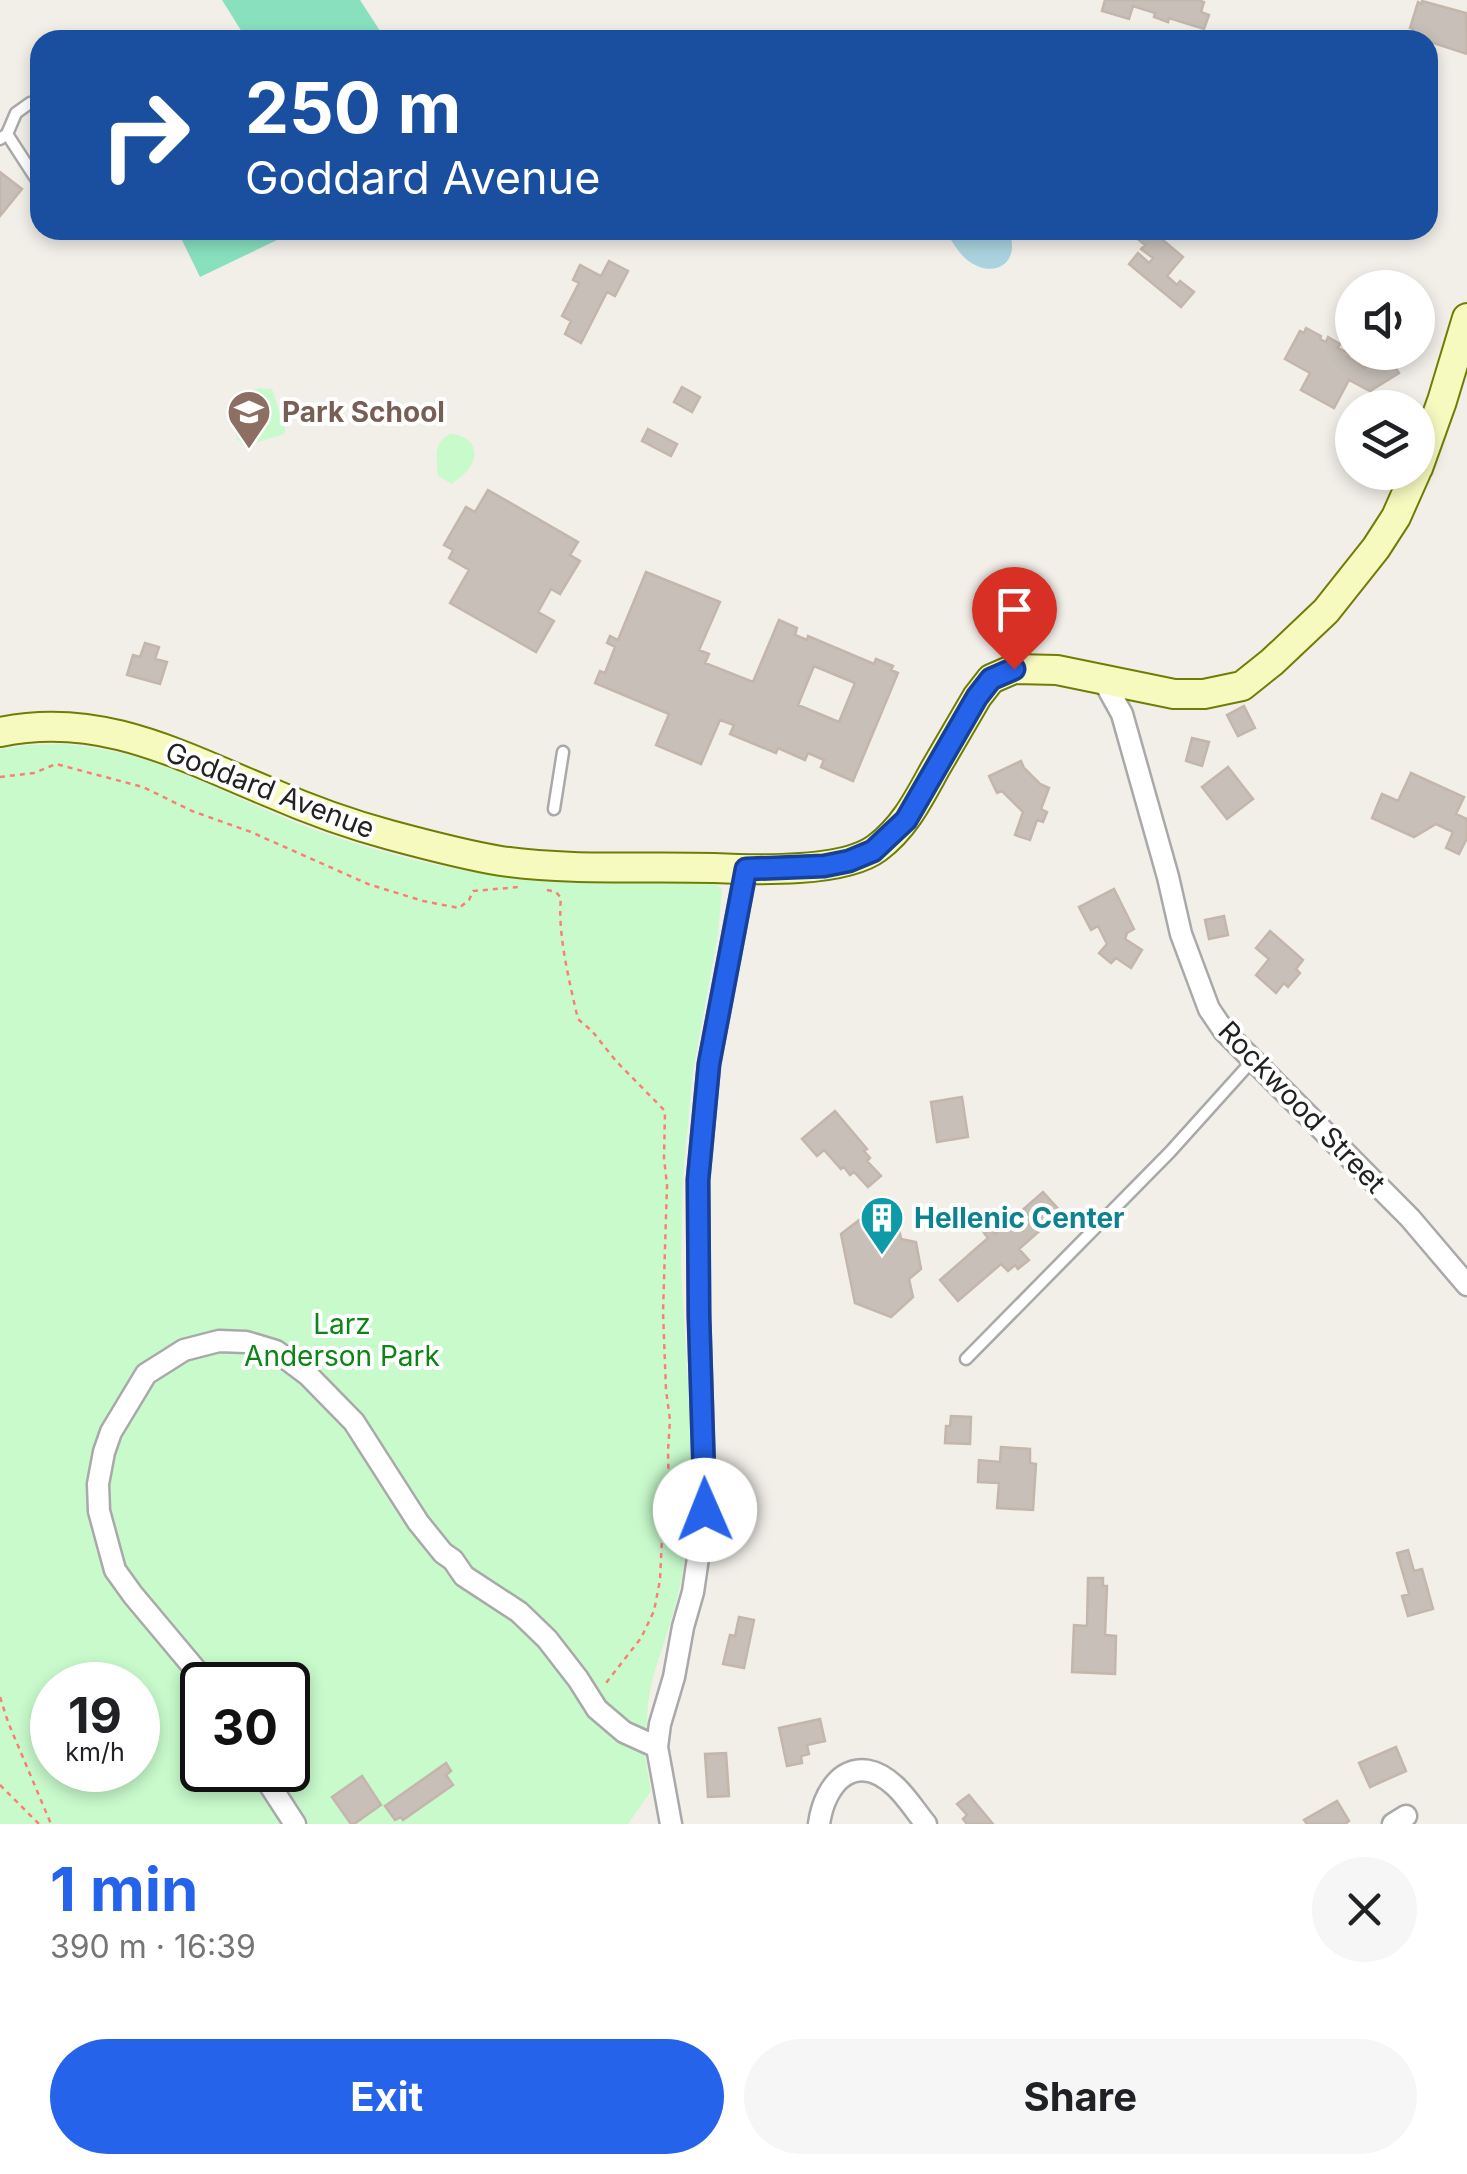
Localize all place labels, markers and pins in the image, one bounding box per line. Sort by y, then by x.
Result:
school or university icon: Park School [226,389,272,450]
place label: Park School [282,395,445,429]
pin [972,567,1057,670]
building icon: Hellenic Center [859,1195,905,1256]
place label: Hellenic Center [914,1201,1124,1235]

